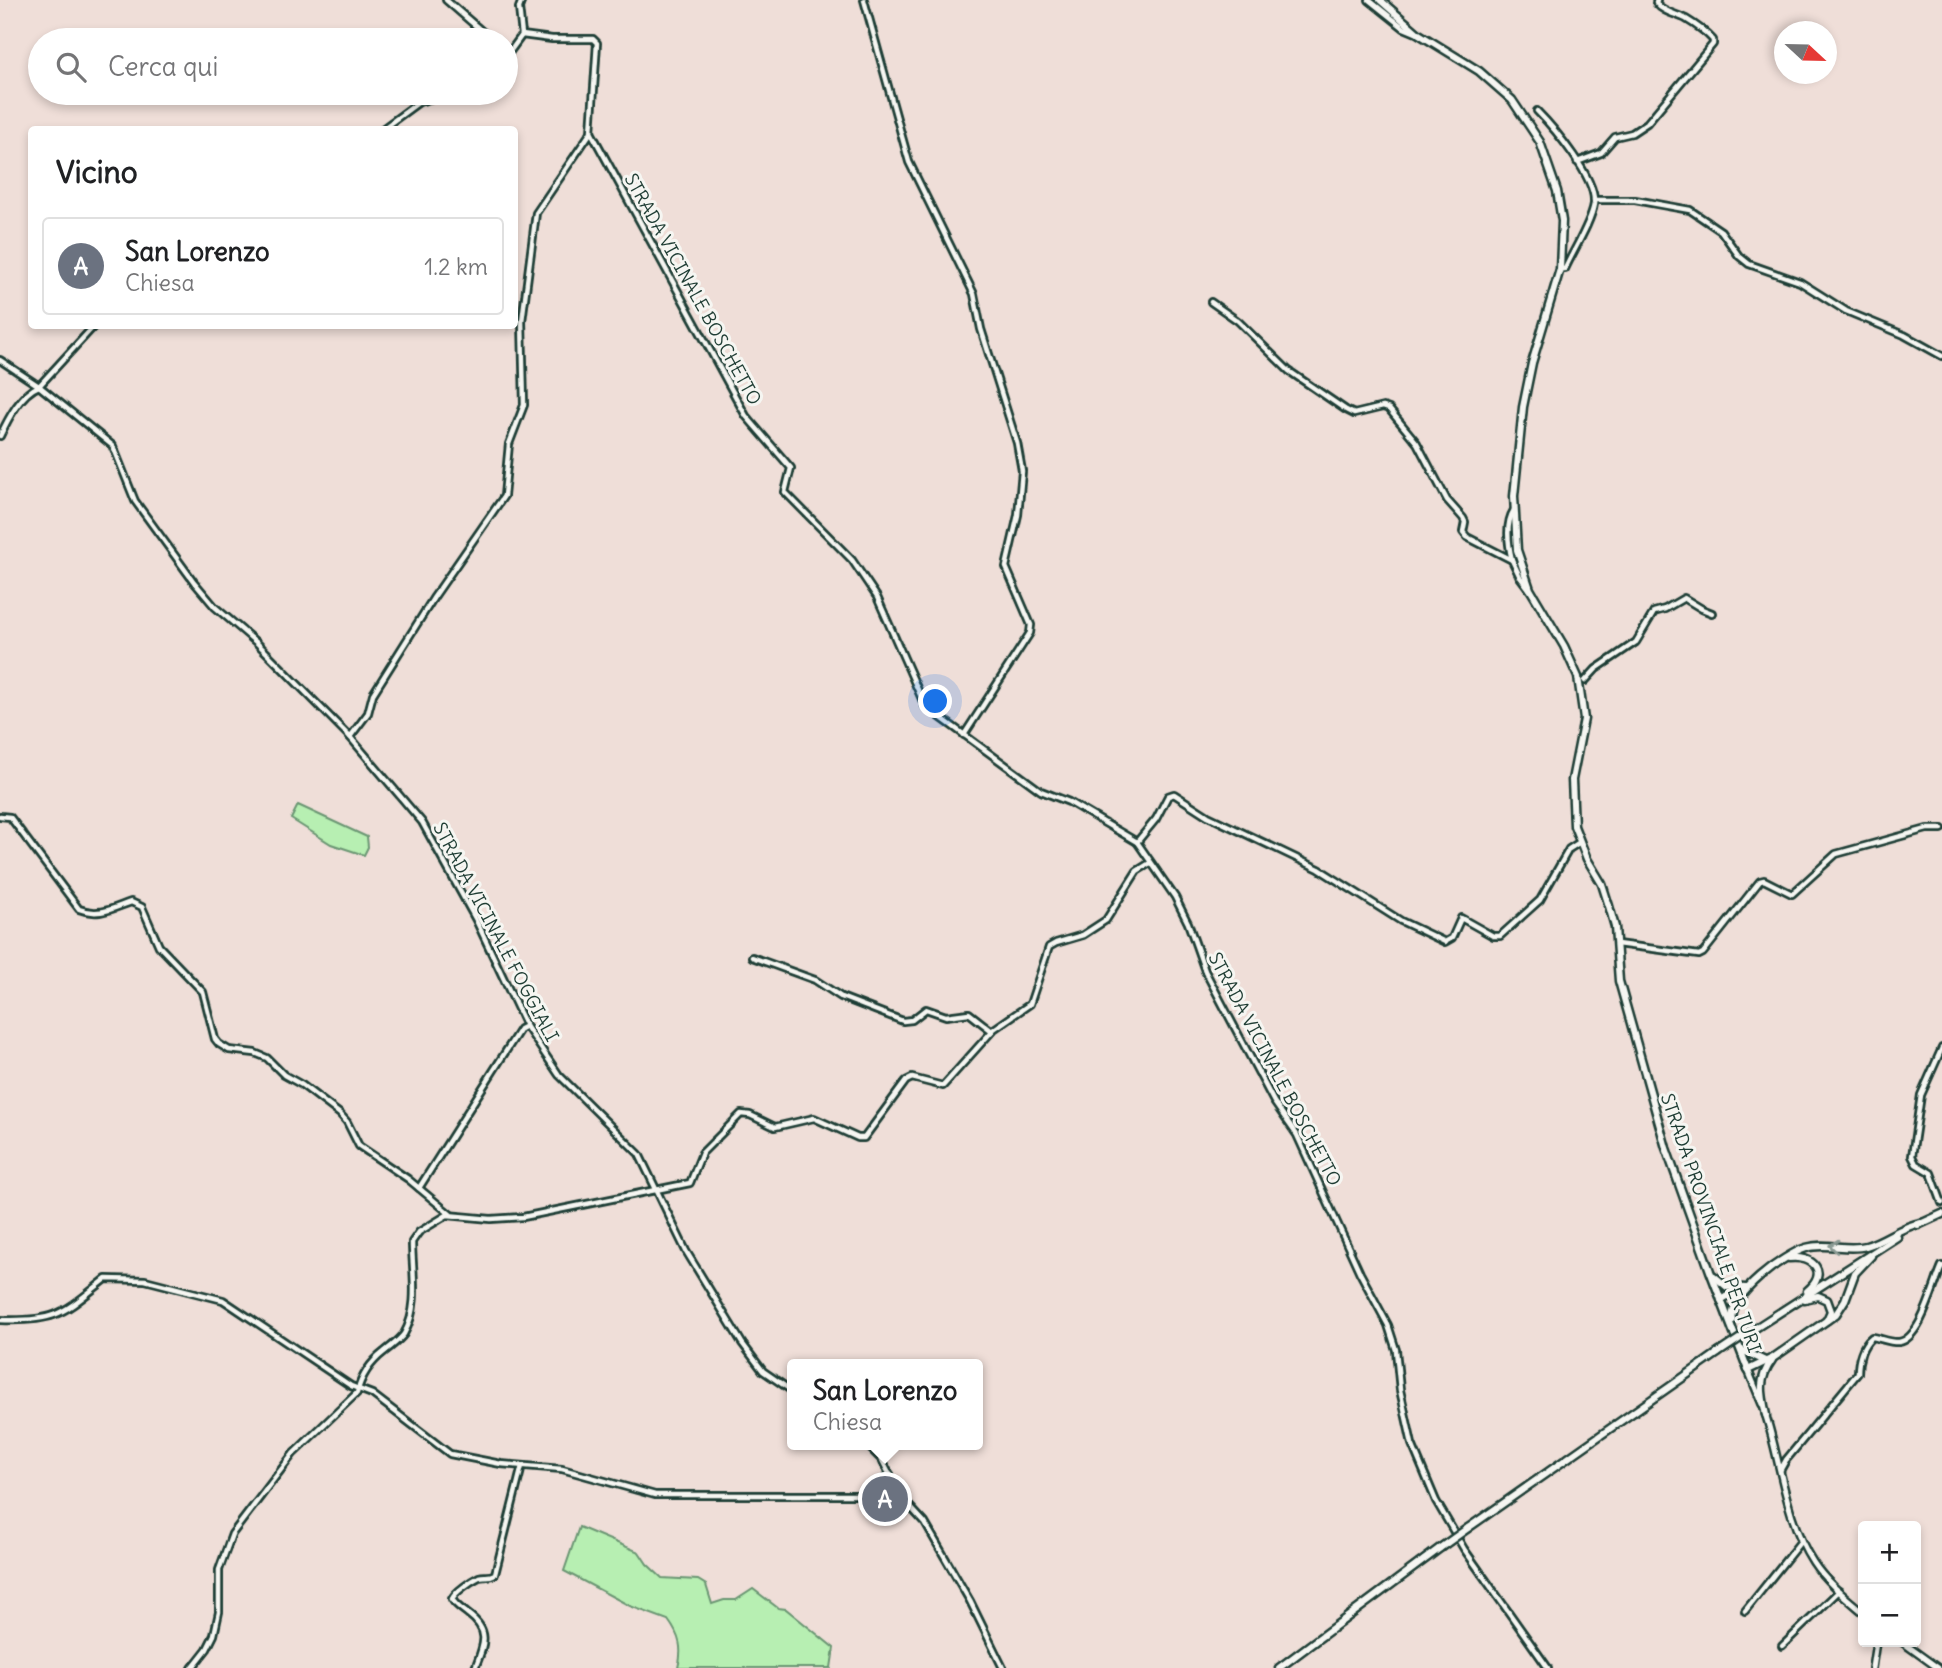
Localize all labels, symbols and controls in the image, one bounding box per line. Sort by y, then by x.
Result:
north arrow [1774,21,1837,84]
search box [28,28,518,105]
icon: search [52,48,90,86]
text: Cerca qui [108,50,218,83]
text: Vicino [56,153,138,191]
street label: STRADA VICINALE BOSCHETTO [620,169,766,409]
text: San Lorenzo [125,235,270,268]
text: A [74,252,88,281]
text: 1.2 km [424,252,488,281]
text: Chiesa [125,268,195,297]
your location [918,684,952,718]
street label: STRADA VICINALE FOGGIALI [428,818,564,1046]
street label: STRADA VICINALE BOSCHETTO [1204,948,1346,1190]
street label: STRADA PROVINCIALE PER TURI [1656,1090,1766,1356]
one-way arrow [1828,1239,1839,1254]
popup [787,1359,983,1450]
text: San Lorenzo [813,1374,957,1407]
text: Chiesa [813,1407,882,1436]
pin: A [862,1473,908,1525]
map controls [1858,1521,1921,1647]
button: + [1858,1521,1921,1584]
button: − [1858,1584,1921,1647]

